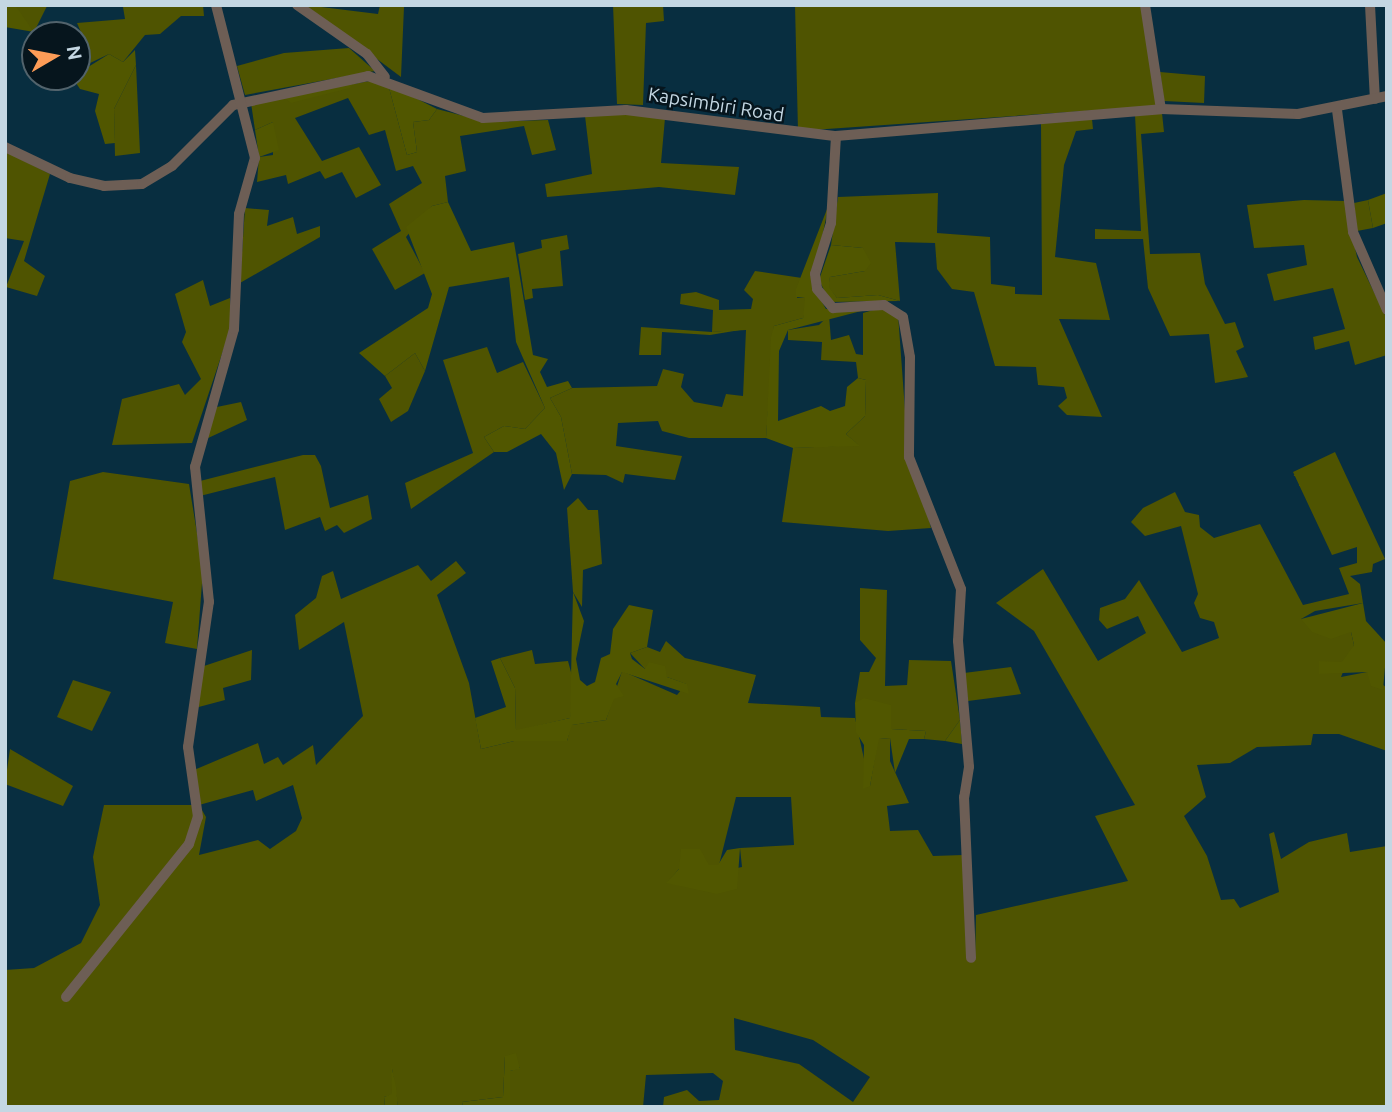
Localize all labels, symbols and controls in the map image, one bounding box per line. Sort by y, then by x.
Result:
north arrow [21,21,91,91]
text: N [63,44,87,62]
street label: Kapsimbiri Road [646,83,786,127]

